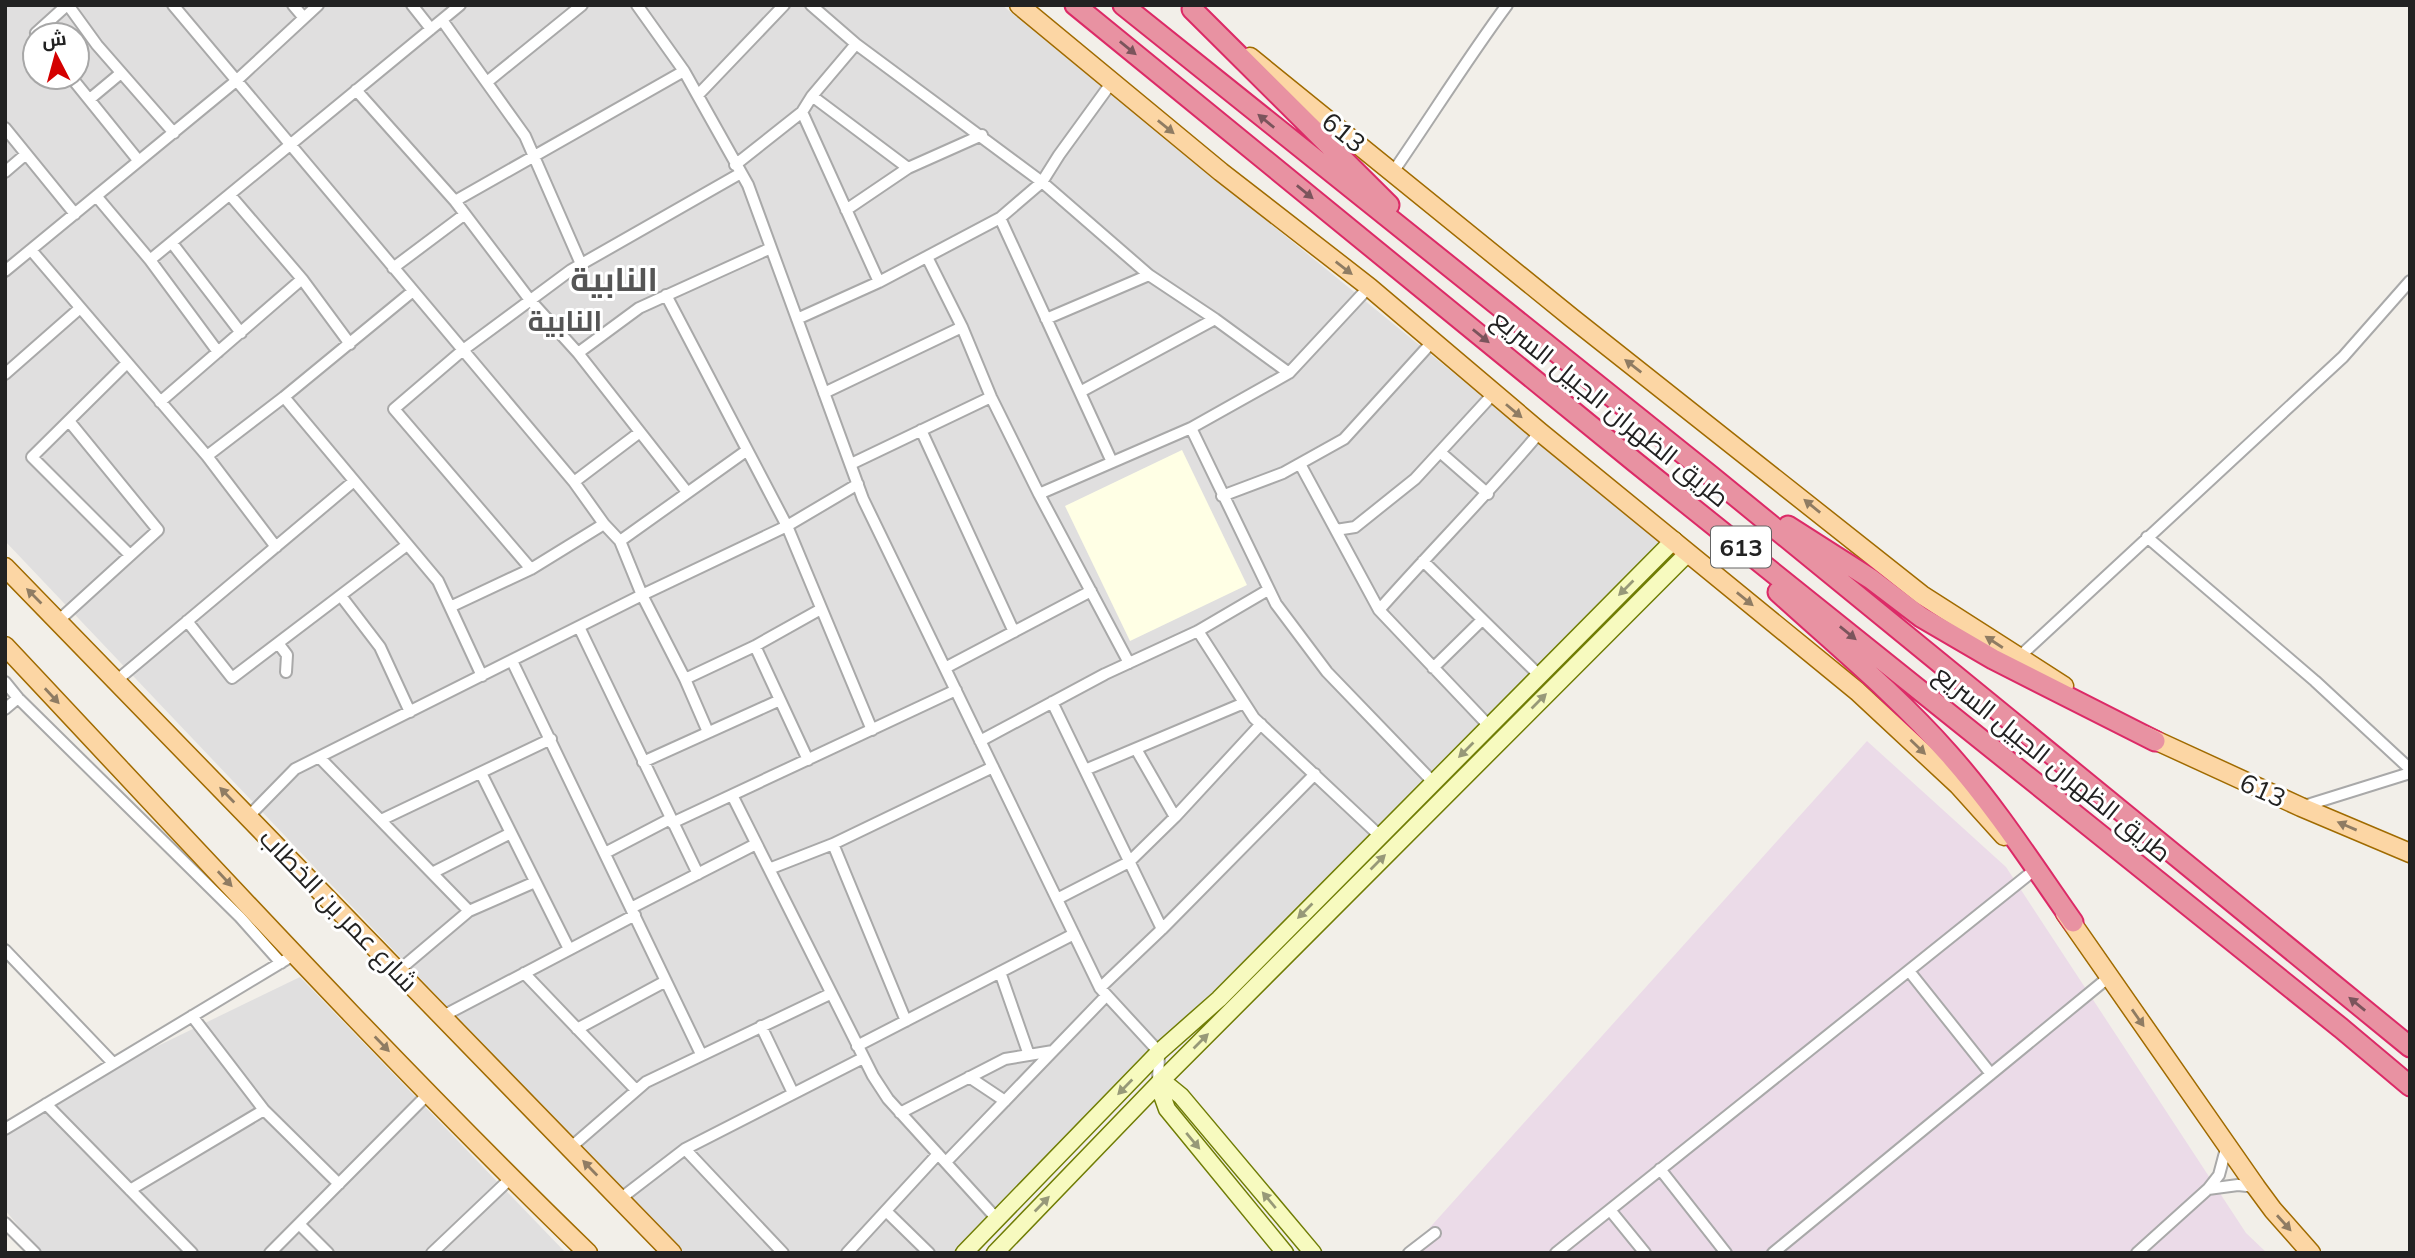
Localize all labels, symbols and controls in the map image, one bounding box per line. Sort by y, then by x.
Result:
north arrow [21,21,91,91]
text: ش [41,26,68,52]
one-way arrow [1119,41,1137,56]
street label: 613 [1315,104,1373,160]
one-way arrow [1258,113,1276,128]
one-way arrow [1156,119,1174,134]
one-way arrow [1295,185,1313,200]
district label: النابية [570,258,658,299]
one-way arrow [1335,260,1353,274]
street label: طريق الظهران الجبيل السريع [1485,302,1736,514]
district label: النابية [528,303,602,338]
one-way arrow [1472,328,1489,343]
one-way arrow [1624,358,1642,373]
one-way arrow [1506,403,1523,418]
one-way arrow [1803,499,1821,514]
road number: 613 [1711,526,1771,568]
one-way arrow [1617,580,1634,597]
one-way arrow [26,589,43,605]
one-way arrow [1737,591,1754,606]
one-way arrow [1839,626,1857,641]
one-way arrow [1985,635,2003,649]
street label: طريق الظهران الجبيل السريع [1927,657,2178,869]
one-way arrow [44,687,60,705]
one-way arrow [1530,693,1547,709]
one-way arrow [1909,739,1926,755]
one-way arrow [1458,741,1474,758]
street label: 613 [2235,765,2291,815]
one-way arrow [218,786,235,803]
one-way arrow [2337,820,2357,832]
street label: شارع عمر بن الخطاب [252,822,425,999]
one-way arrow [1370,854,1386,871]
one-way arrow [216,870,232,887]
one-way arrow [1297,903,1314,920]
one-way arrow [2349,996,2367,1011]
one-way arrow [2131,1009,2145,1027]
one-way arrow [1193,1033,1210,1050]
one-way arrow [373,1035,389,1052]
one-way arrow [1116,1079,1133,1096]
one-way arrow [1185,1132,1200,1150]
one-way arrow [582,1160,599,1177]
one-way arrow [1262,1192,1277,1210]
one-way arrow [1033,1195,1050,1212]
one-way arrow [2276,1214,2292,1232]

